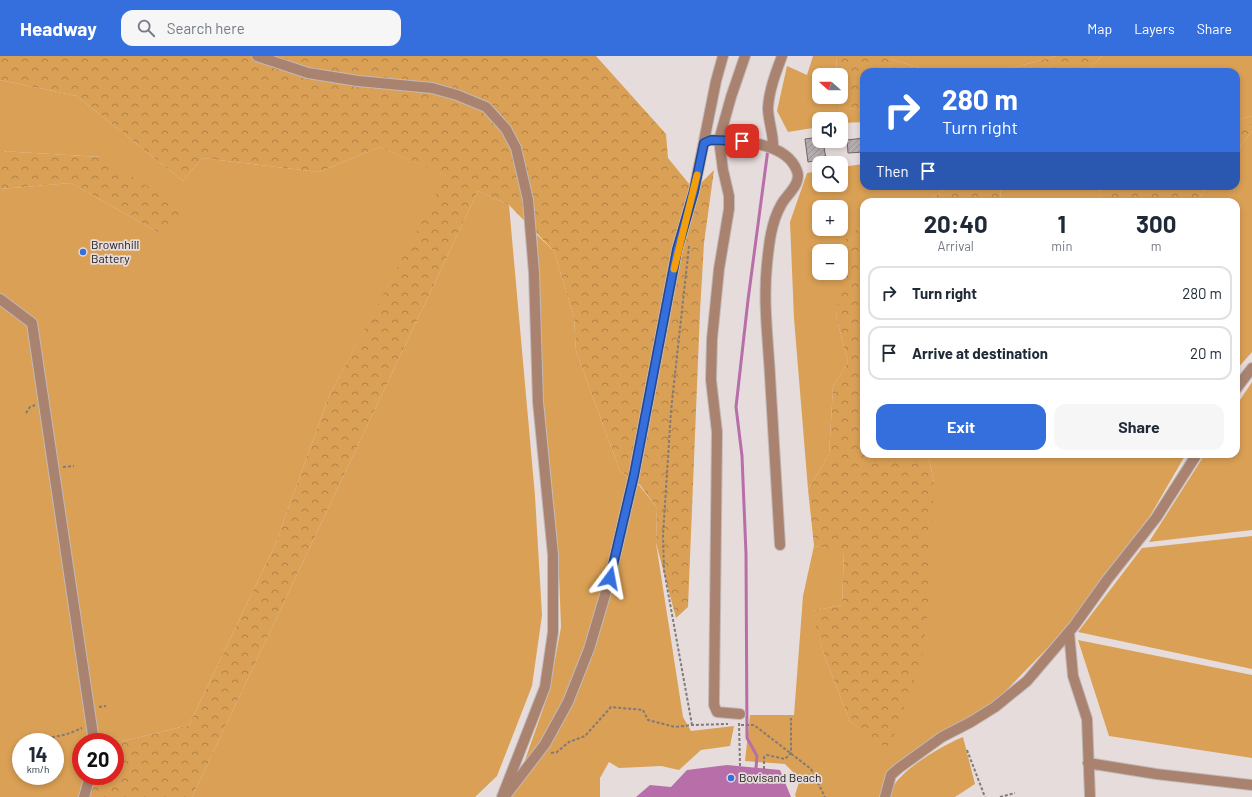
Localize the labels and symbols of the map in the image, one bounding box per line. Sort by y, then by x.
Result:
north arrow [812,68,848,104]
pin [725,124,759,158]
place label: Brownhill Battery [91,237,139,265]
marker: Brownhill Battery [78,247,88,257]
position arrow [589,557,631,599]
speed limit sign: 20 [72,733,124,785]
place label: Bovisand Beach [739,770,822,784]
marker: Bovisand Beach [726,773,736,783]

